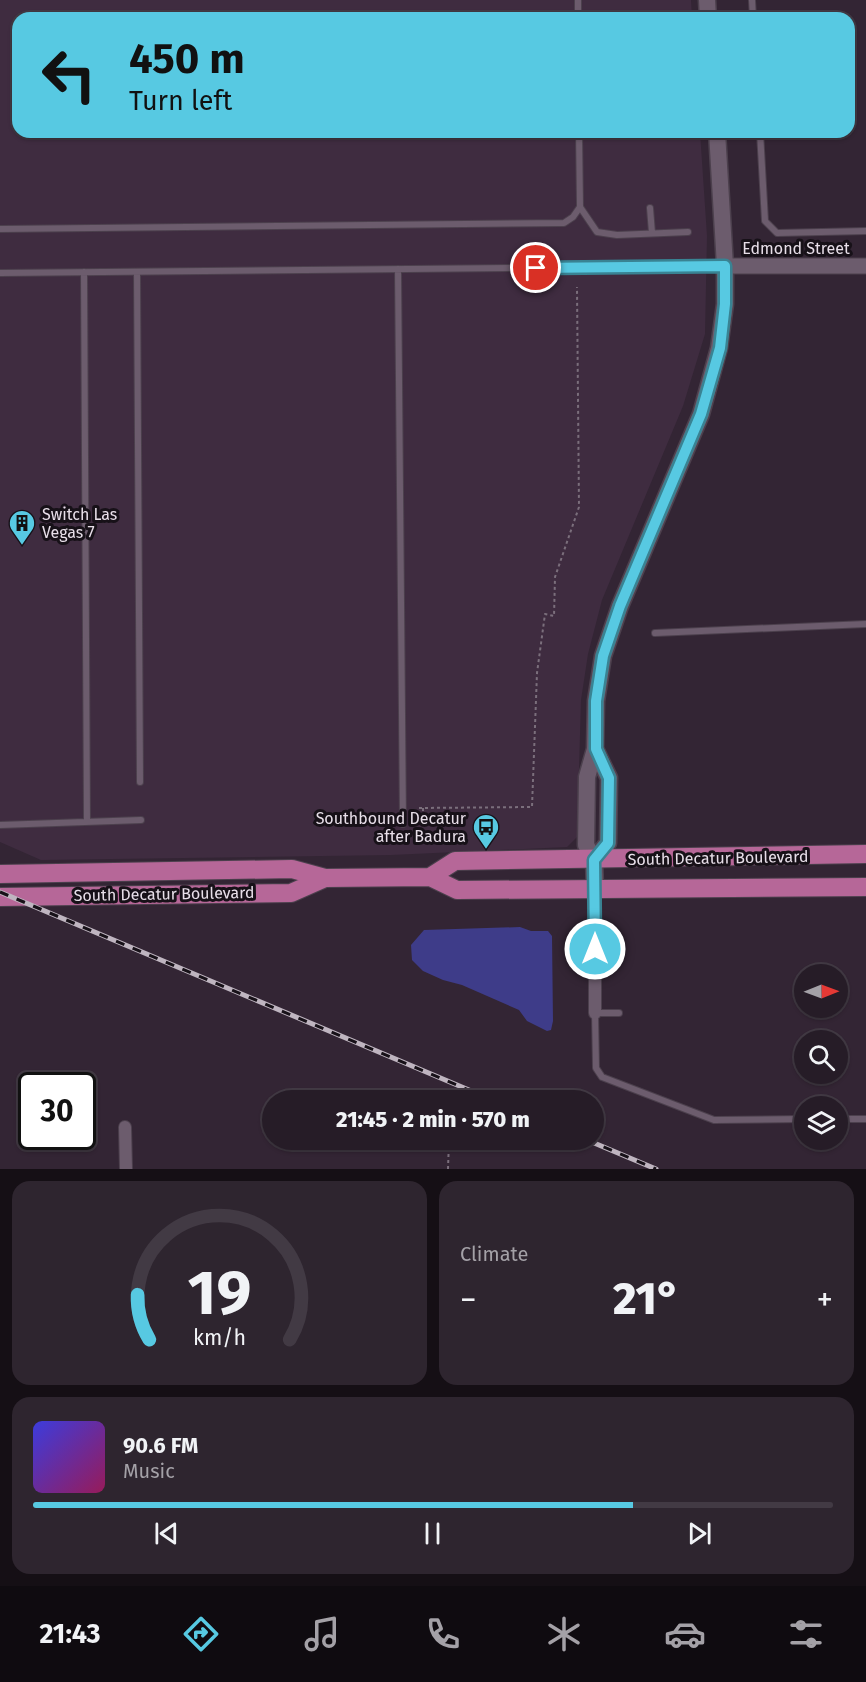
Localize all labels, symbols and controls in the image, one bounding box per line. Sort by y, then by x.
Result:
text: 450 m [129,34,245,84]
icon: left [30,36,108,114]
text: Turn left [129,85,232,117]
street label: Edmond Street [742,239,850,258]
pin [510,242,561,293]
icon: arrive [519,251,552,284]
place label: Switch Las Vegas 7 [42,505,117,542]
building icon: Switch Las Vegas 7 [7,508,37,546]
place label: Southbound Decatur after Badura [316,809,467,846]
bus stop icon: Southbound Decatur after Badura [471,812,501,850]
street label: South Decatur Boulevard [627,847,809,869]
street label: South Decatur Boulevard [73,883,255,905]
position arrow [563,917,627,981]
north arrow [794,964,848,1018]
map controls [794,964,848,1150]
button: search [794,1030,848,1084]
speed limit sign: 30 [18,1072,96,1150]
button: layers [794,1096,848,1150]
text: 21:45 · 2 min · 570 m [336,1106,530,1133]
text: Climate [460,1242,528,1266]
text: 19 [188,1256,251,1331]
text: 21° [613,1272,680,1326]
text: − [460,1280,477,1320]
text: + [817,1280,833,1320]
text: km/h [193,1325,246,1351]
text: 90.6 FM [123,1432,198,1459]
text: Music [123,1459,175,1483]
icon: previous [150,1517,183,1550]
icon: pause [416,1517,449,1550]
icon: next [683,1517,716,1550]
icon: directions [180,1613,222,1655]
icon: music [301,1613,343,1655]
icon: phone [422,1613,464,1655]
icon: climate [543,1613,585,1655]
icon: car [664,1613,706,1655]
icon: filters [785,1613,827,1655]
text: 21:43 [39,1618,101,1650]

